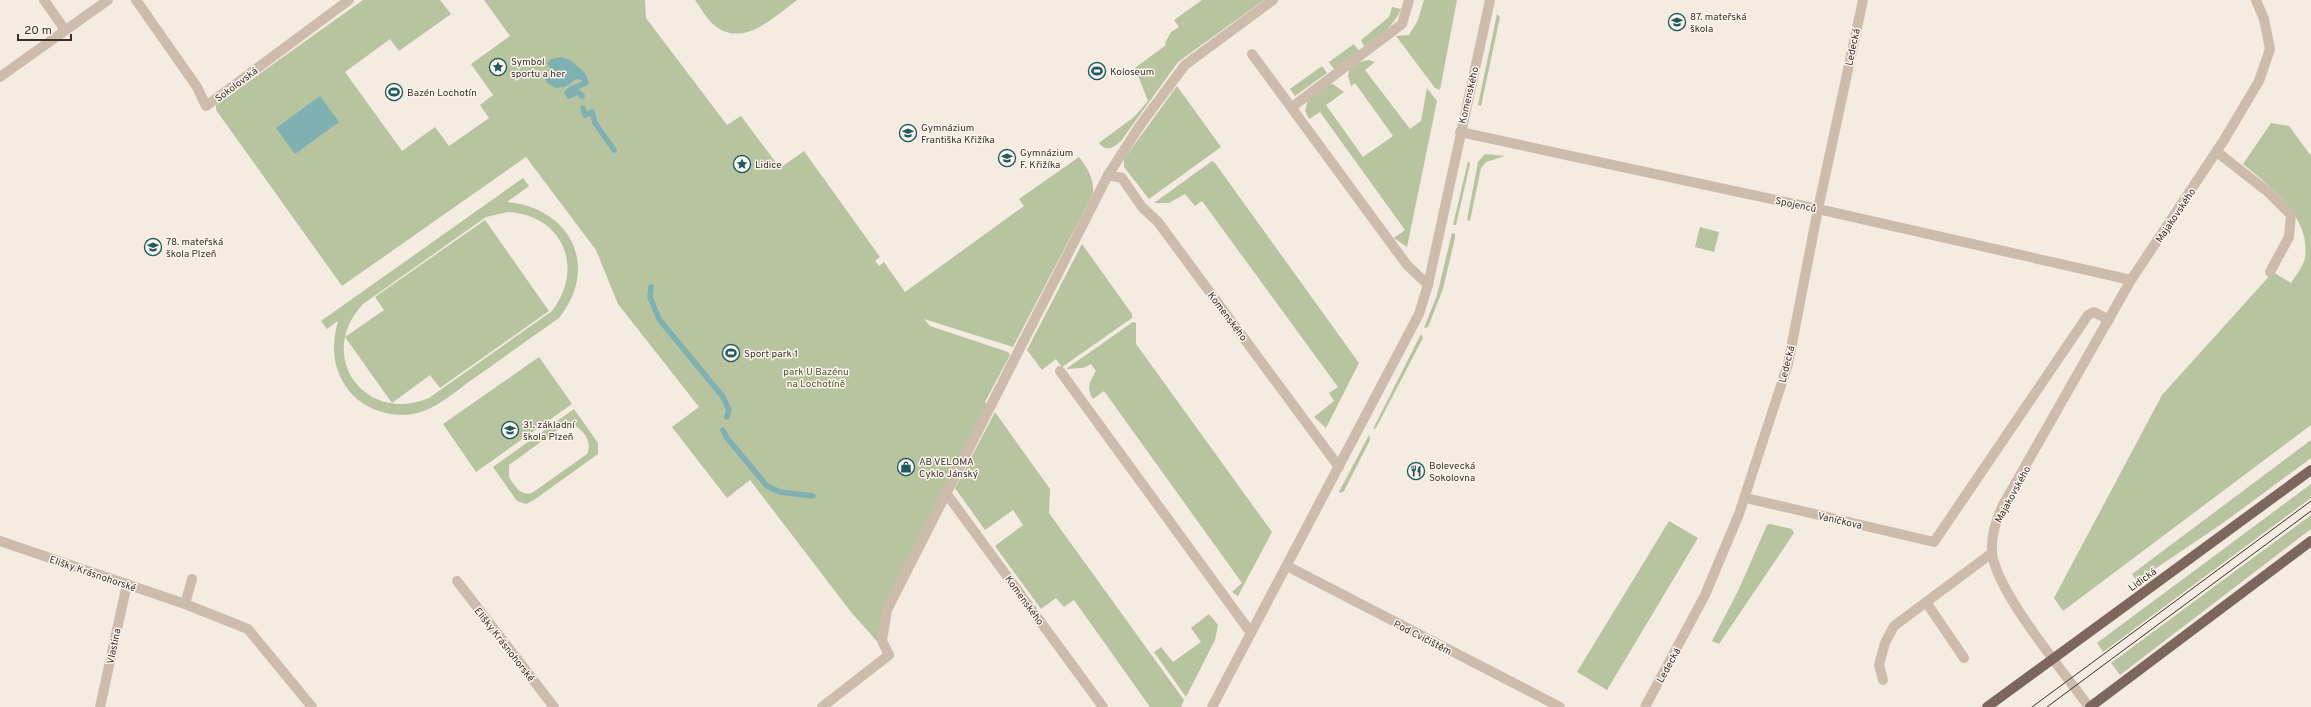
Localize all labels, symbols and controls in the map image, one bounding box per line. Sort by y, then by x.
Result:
place label: 87. mateřská škola [1690,11,1747,36]
school or university icon: 87. mateřská škola [1667,12,1687,32]
scale bar [18,16,71,42]
text: 20 m [24,23,52,39]
street label: Ledecká [1843,27,1864,67]
place label: Symbol sportu a her [511,56,565,81]
place icon: Symbol sportu a her [488,57,508,77]
sports icon: Koloseum [1087,61,1107,81]
street label: Sokolovská [213,65,261,106]
street label: Komenského [1457,65,1482,125]
place label: Koloseum [1110,66,1154,79]
sports icon: Bazén Lochotín [384,82,404,102]
place label: Bazén Lochotín [407,87,477,100]
place label: Gymnázium Františka Křižíka [921,122,995,147]
school or university icon: Gymnázium Františka Křižíka [898,123,918,143]
place label: Gymnázium F. Křižíka [1020,147,1073,172]
school or university icon: Gymnázium F. Křižíka [997,148,1017,168]
place icon: Lidice [732,154,752,174]
place label: Lidice [755,159,782,172]
street label: Majakovského [2153,186,2199,246]
street label: Spojenců [1774,195,1817,216]
place label: 78. mateřská škola Plzeň [166,236,223,261]
school or university icon: 78. mateřská škola Plzeň [143,237,163,257]
street label: Komenského [1204,290,1250,344]
sports icon: Sport park 1 [721,343,741,363]
street label: Ledecká [1777,344,1798,384]
place label: Sport park 1 [744,348,798,361]
park label: park U Bazénu na Lochotíně [783,366,849,391]
place label: 31. základní škola Plzeň [523,419,576,444]
school or university icon: 31. základní škola Plzeň [500,420,520,440]
place label: AB VELOMA Cyklo Jánský [919,456,978,481]
shop icon: AB VELOMA Cyklo Jánský [896,457,916,477]
place label: Bolevecká Sokolovna [1429,460,1475,485]
restaurant icon: Bolevecká Sokolovna [1406,461,1426,481]
street label: Majakovského [1992,464,2034,525]
street label: Vaníčkova [1816,510,1863,533]
street label: Elišky Krásnohorské [48,554,137,595]
street label: Lidická [2126,566,2160,595]
street label: Komenského [1001,574,1046,629]
street label: Elišky Krásnohorské [471,605,537,685]
street label: Pod Cvičištěm [1391,618,1454,659]
street label: Vlastina [104,627,125,665]
street label: Ledecká [1654,646,1684,685]

